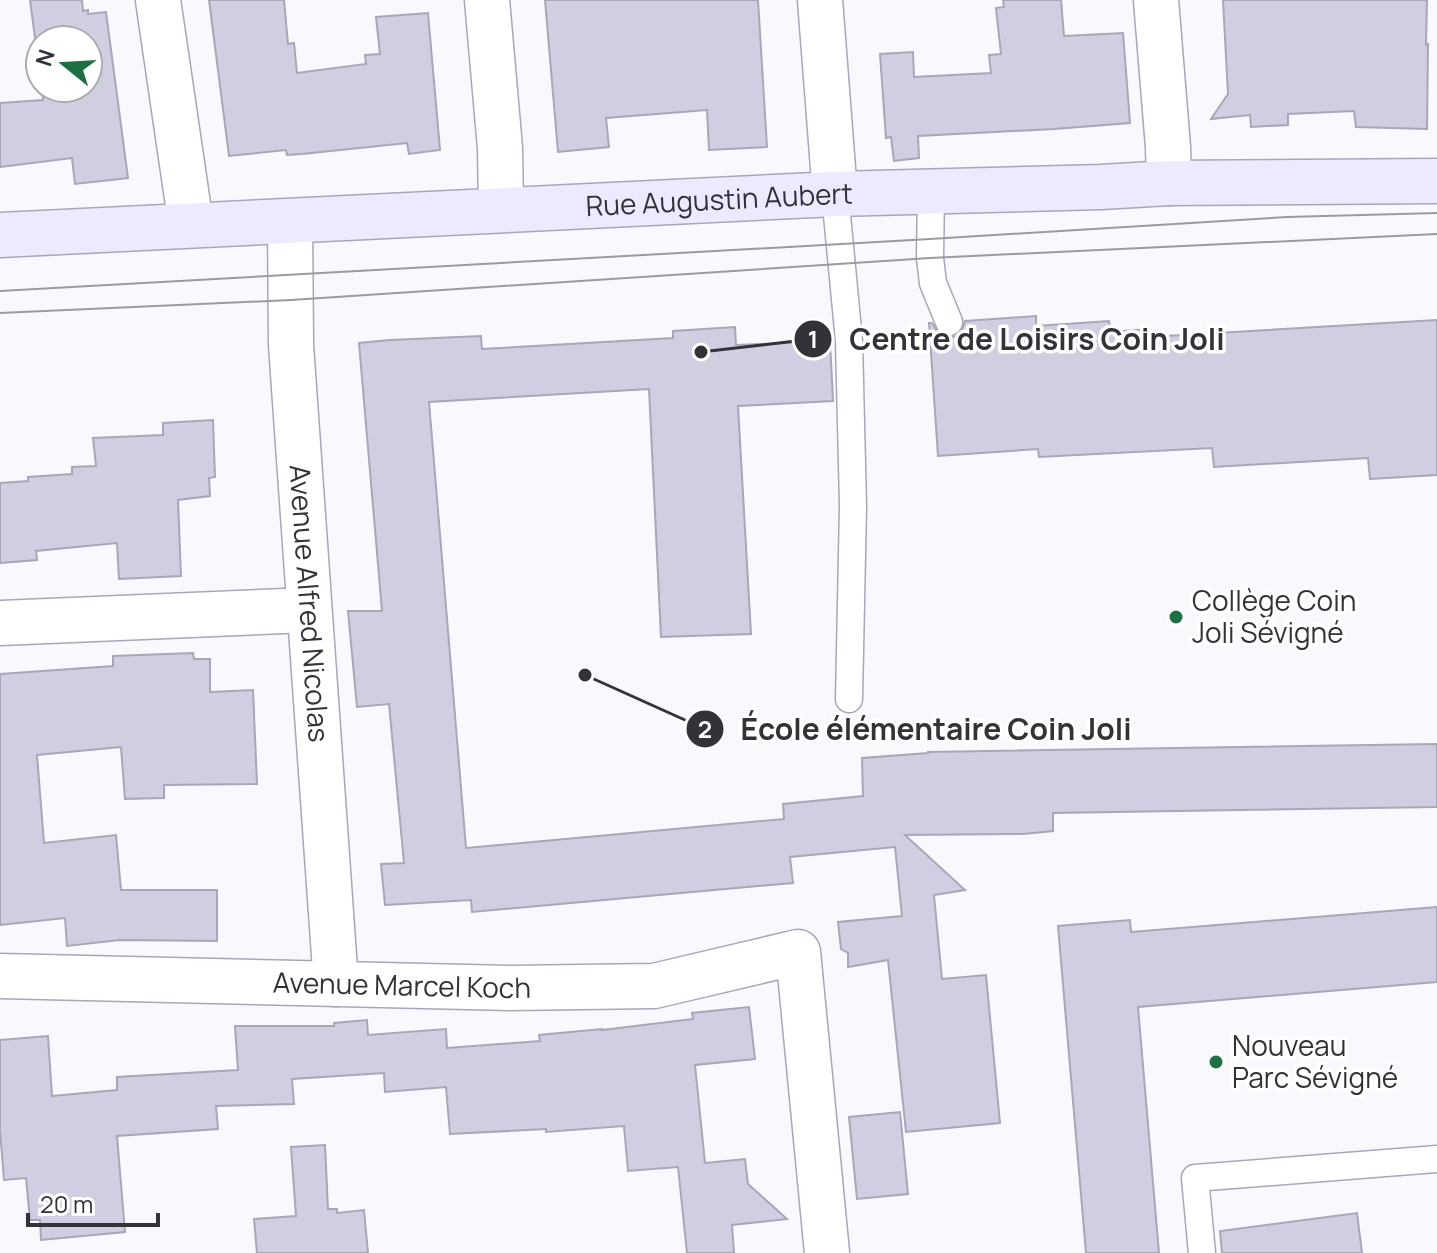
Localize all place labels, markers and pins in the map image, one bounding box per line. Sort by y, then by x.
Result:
callout: Centre de Loisirs Coin Joli [793,312,1240,366]
place label: Collège Coin Joli Sévigné [1192,581,1356,651]
marker: Collège Coin Joli Sévigné [1167,608,1185,626]
callout: École élémentaire Coin Joli [685,702,1148,756]
place label: Nouveau Parc Sévigné [1232,1026,1398,1096]
marker: Nouveau Parc Sévigné [1207,1053,1225,1071]

